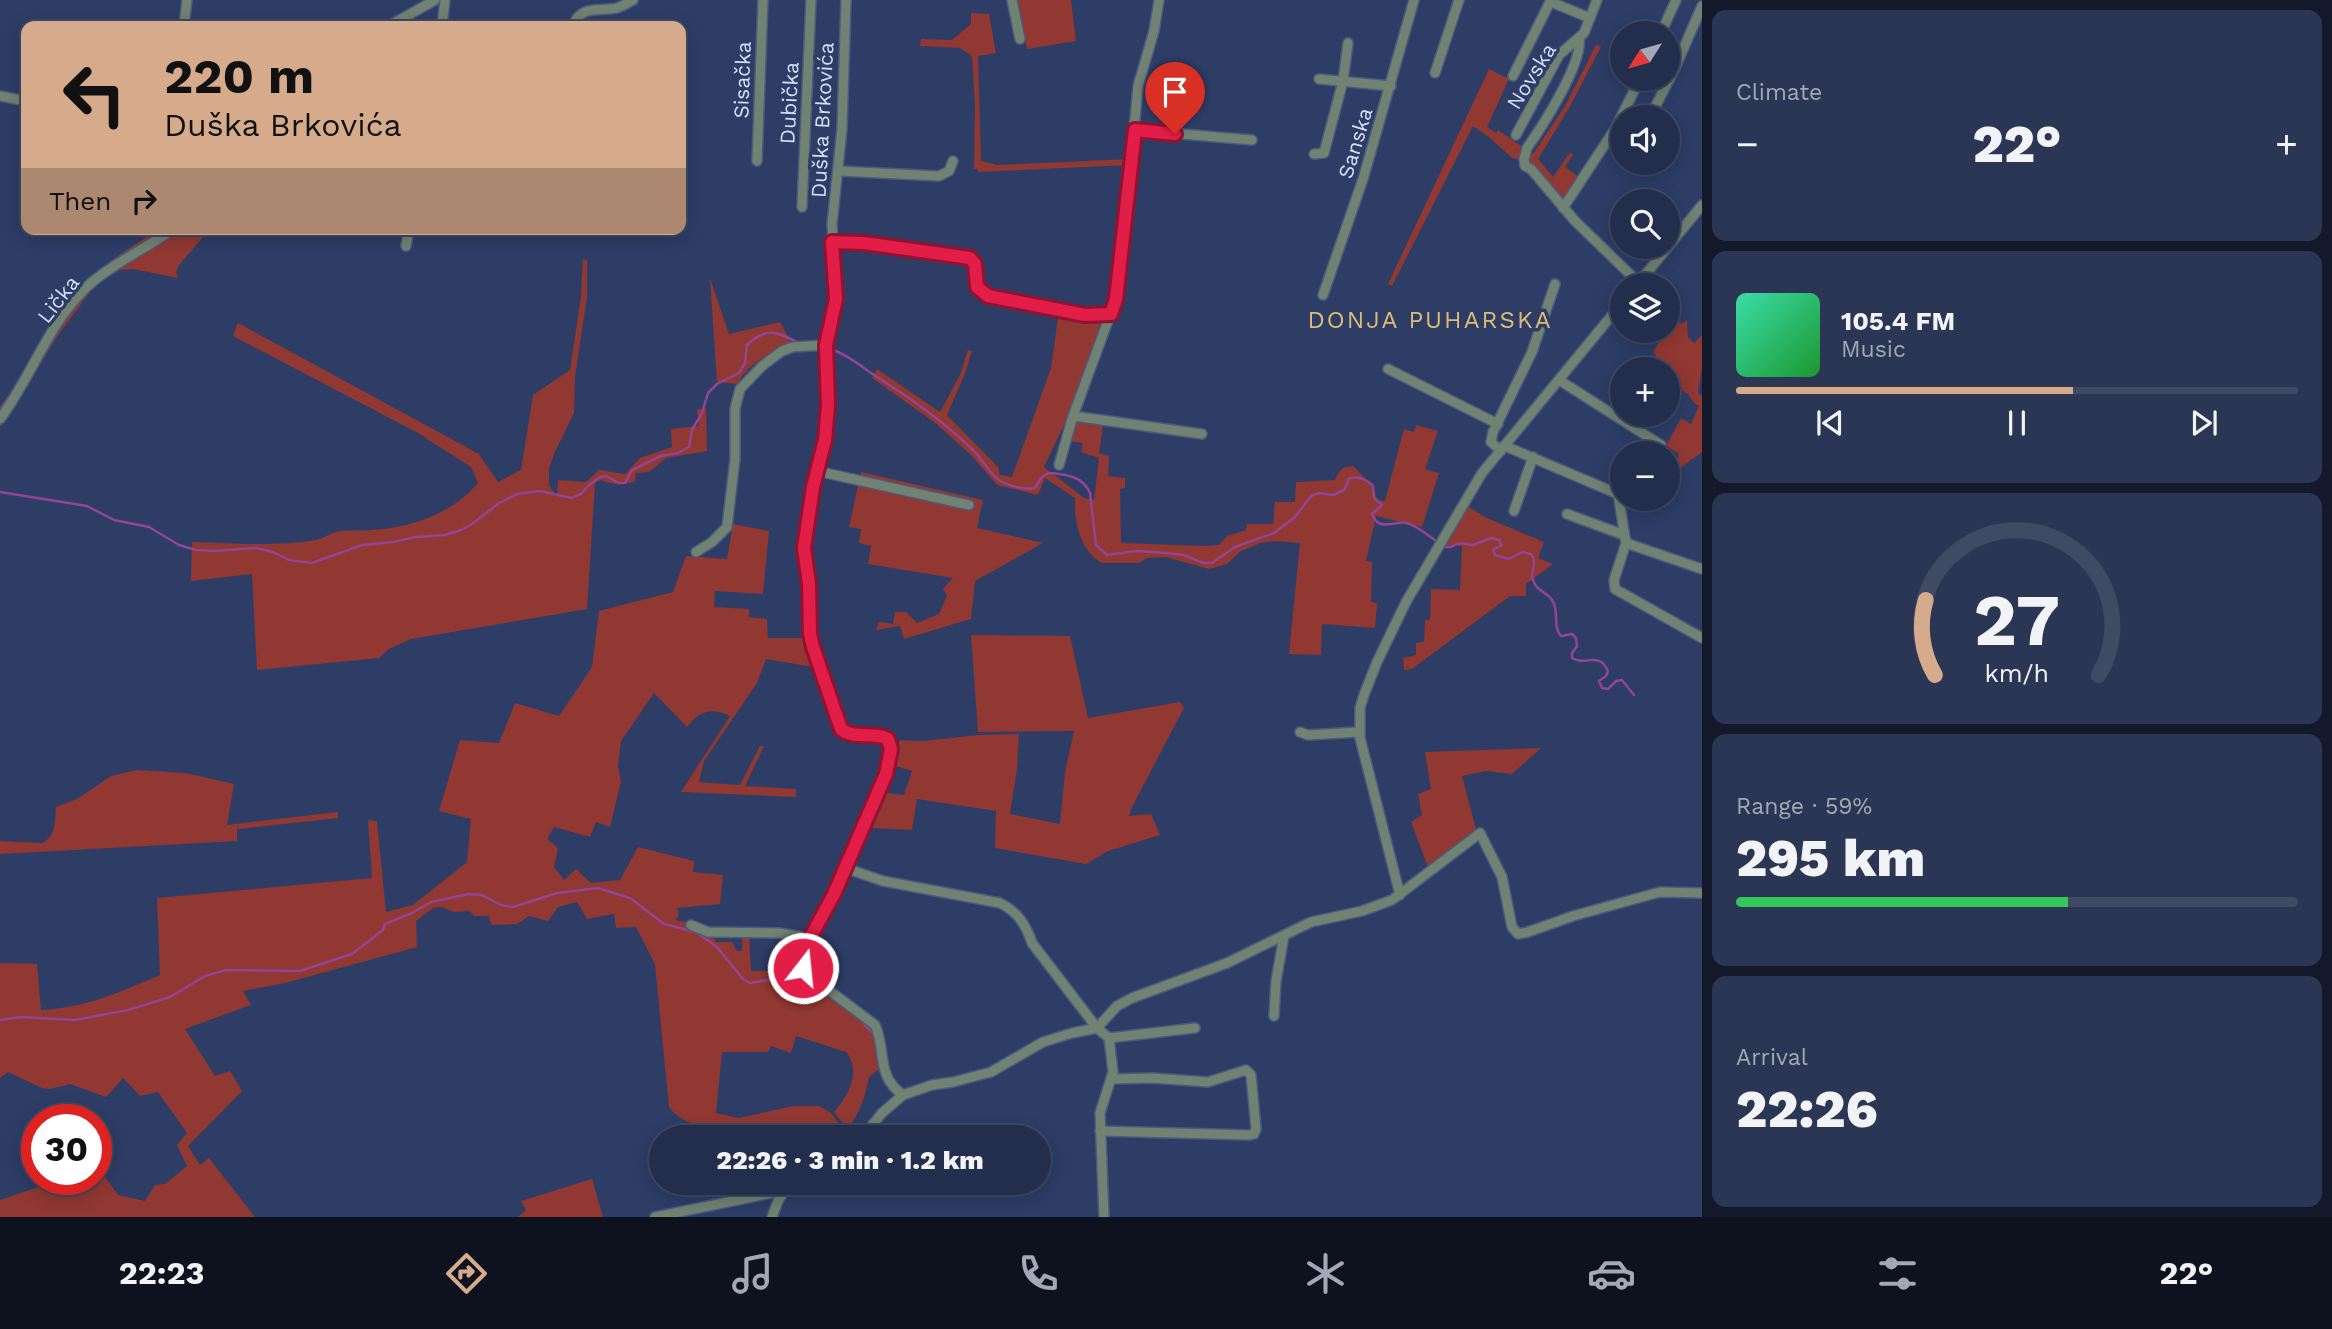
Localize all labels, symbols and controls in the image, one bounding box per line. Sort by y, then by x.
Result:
north arrow [1610,21,1680,91]
map controls [1610,21,1680,511]
street label: Novska [1501,38,1561,114]
street label: Sisačka [728,41,756,119]
street label: Duška Brkovića [805,41,839,199]
text: 220 m [164,47,314,105]
icon: left [49,49,140,140]
street label: Dubička [774,61,804,145]
pin [1145,62,1205,134]
icon: arrive [1156,73,1194,111]
text: Climate [1736,79,1822,106]
street label: Sanska [1332,104,1378,181]
button: sound [1610,105,1680,175]
text: Duška Brkovića [164,106,402,144]
text: 22° [1973,114,2061,175]
text: − [1736,122,1759,166]
text: + [2275,122,2298,166]
icon: right [125,182,163,220]
text: Then [49,186,111,216]
button: search [1610,189,1680,259]
street label: Lička [32,270,84,328]
button: layers [1610,273,1680,343]
district label: DONJA PUHARSKA [1308,306,1552,334]
text: 105.4 FM [1841,306,1955,336]
text: Music [1841,336,1906,363]
button: + [1610,357,1680,427]
icon: previous [1811,404,1849,442]
icon: pause [1998,404,2036,442]
icon: next [2185,404,2223,442]
button: − [1610,441,1680,511]
text: 27 [1974,577,2060,663]
text: km/h [1985,658,2049,687]
text: Range · 59% [1736,793,1872,820]
text: 295 km [1736,828,1925,889]
position arrow [766,931,840,1005]
text: Arrival [1736,1044,1808,1071]
text: 22:26 [1736,1079,1878,1140]
speed limit sign: 30 [21,1104,112,1195]
text: 22:26 · 3 min · 1.2 km [716,1145,984,1175]
icon: directions [442,1249,491,1298]
icon: music [728,1249,777,1298]
icon: phone [1014,1249,1063,1298]
icon: climate [1301,1249,1350,1298]
icon: car [1587,1249,1636,1298]
icon: filters [1873,1249,1922,1298]
text: 22:23 [119,1254,204,1292]
text: 22° [2159,1254,2213,1292]

